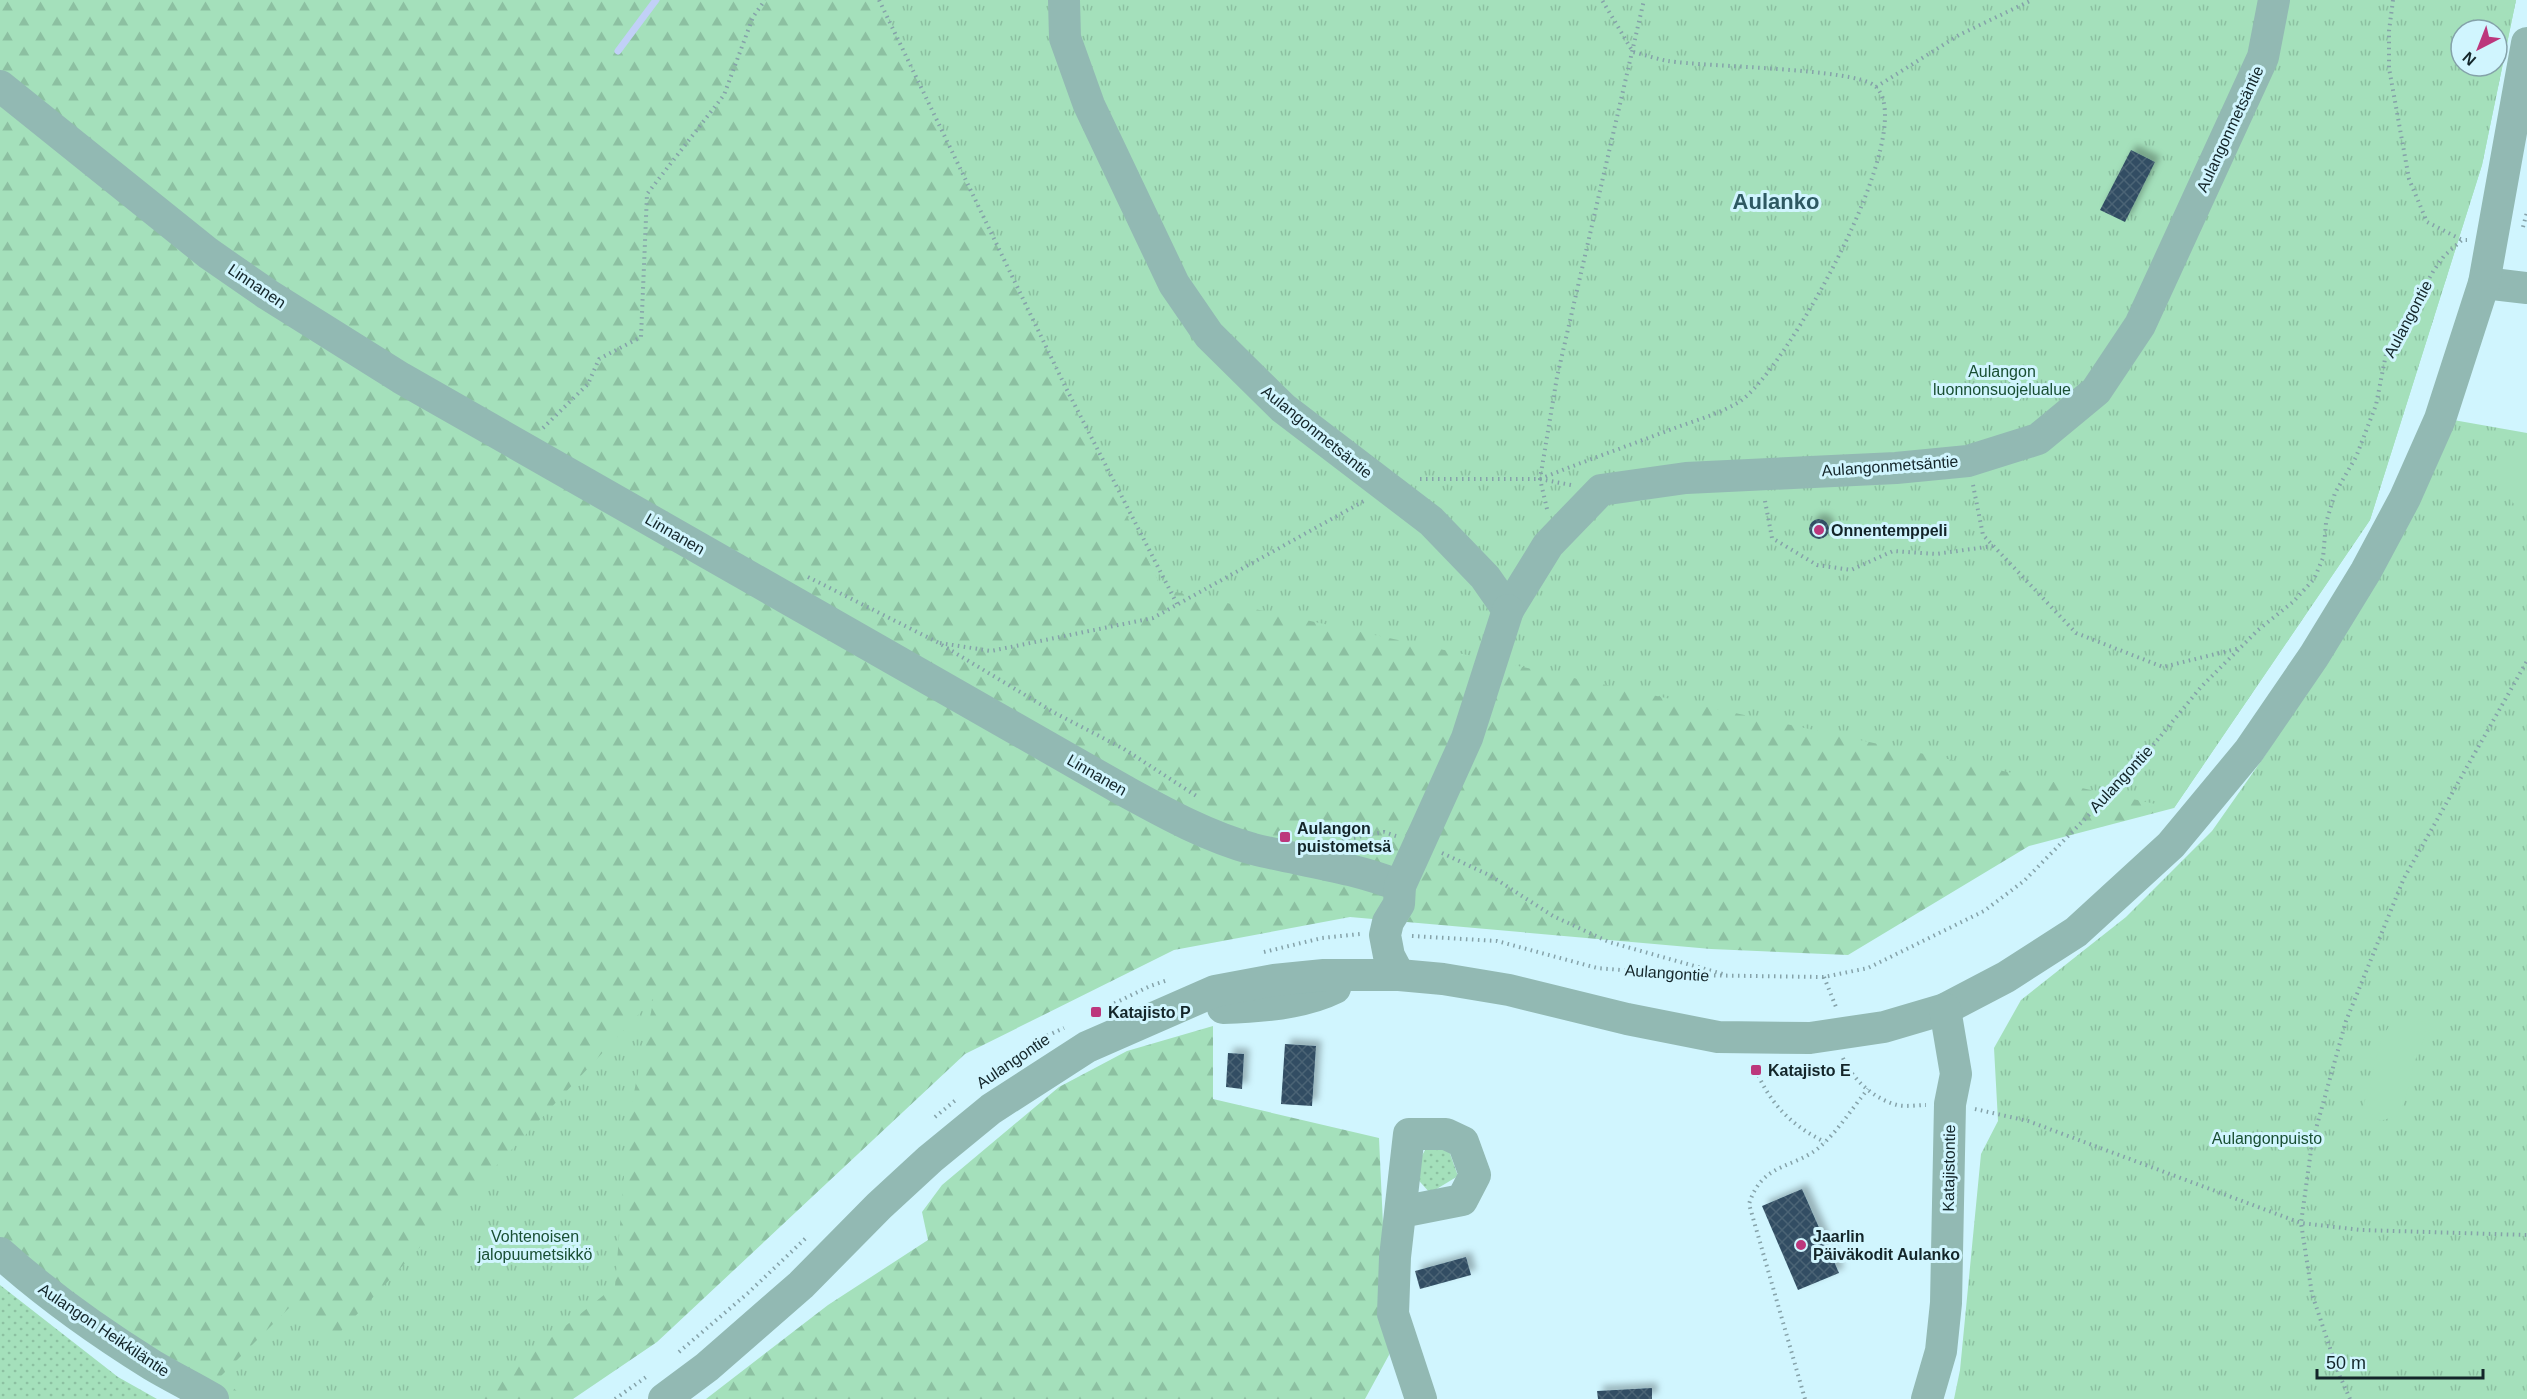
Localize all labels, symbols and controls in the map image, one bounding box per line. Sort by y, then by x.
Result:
north arrow [2449,18,2509,78]
text: N [2459,49,2479,69]
street label: Aulangonmetsäntie [2193,63,2267,195]
district label: Aulanko [1733,189,1819,214]
street label: Linnanen [225,261,289,311]
street label: Aulangontie [2381,278,2435,360]
park label: Aulangon luonnonsuojelualue [1933,363,2071,398]
street label: Aulangonmetsäntie [1258,382,1376,482]
street label: Aulangonmetsäntie [1821,453,1959,479]
street label: Linnanen [642,510,708,558]
place label: Onnentemppeli [1831,522,1947,539]
marker: Onnentemppeli [1812,523,1826,537]
street label: Aulangontie [2086,742,2156,816]
street label: Linnanen [1064,751,1130,799]
place label: Aulangon puistometsä [1297,820,1391,855]
marker: Aulangon puistometsä [1278,830,1292,844]
street label: Aulangontie [1624,962,1710,984]
place label: Katajisto P [1108,1004,1191,1021]
marker: Katajisto P [1089,1005,1103,1019]
street label: Aulangontie [973,1030,1053,1092]
place label: Katajisto E [1768,1062,1851,1079]
marker: Katajisto E [1749,1063,1763,1077]
street label: Katajistontie [1940,1124,1958,1212]
park label: Aulangonpuisto [2212,1130,2322,1147]
park label: Vohtenoisen jalopuumetsikkö [477,1228,592,1263]
place label: Jaarlin Päiväkodit Aulanko [1813,1228,1960,1263]
marker: Jaarlin Päiväkodit Aulanko [1794,1238,1808,1252]
street label: Aulangon Heikkiläntie [35,1280,173,1380]
scale bar [2317,1342,2484,1380]
text: 50 m [2326,1353,2366,1373]

